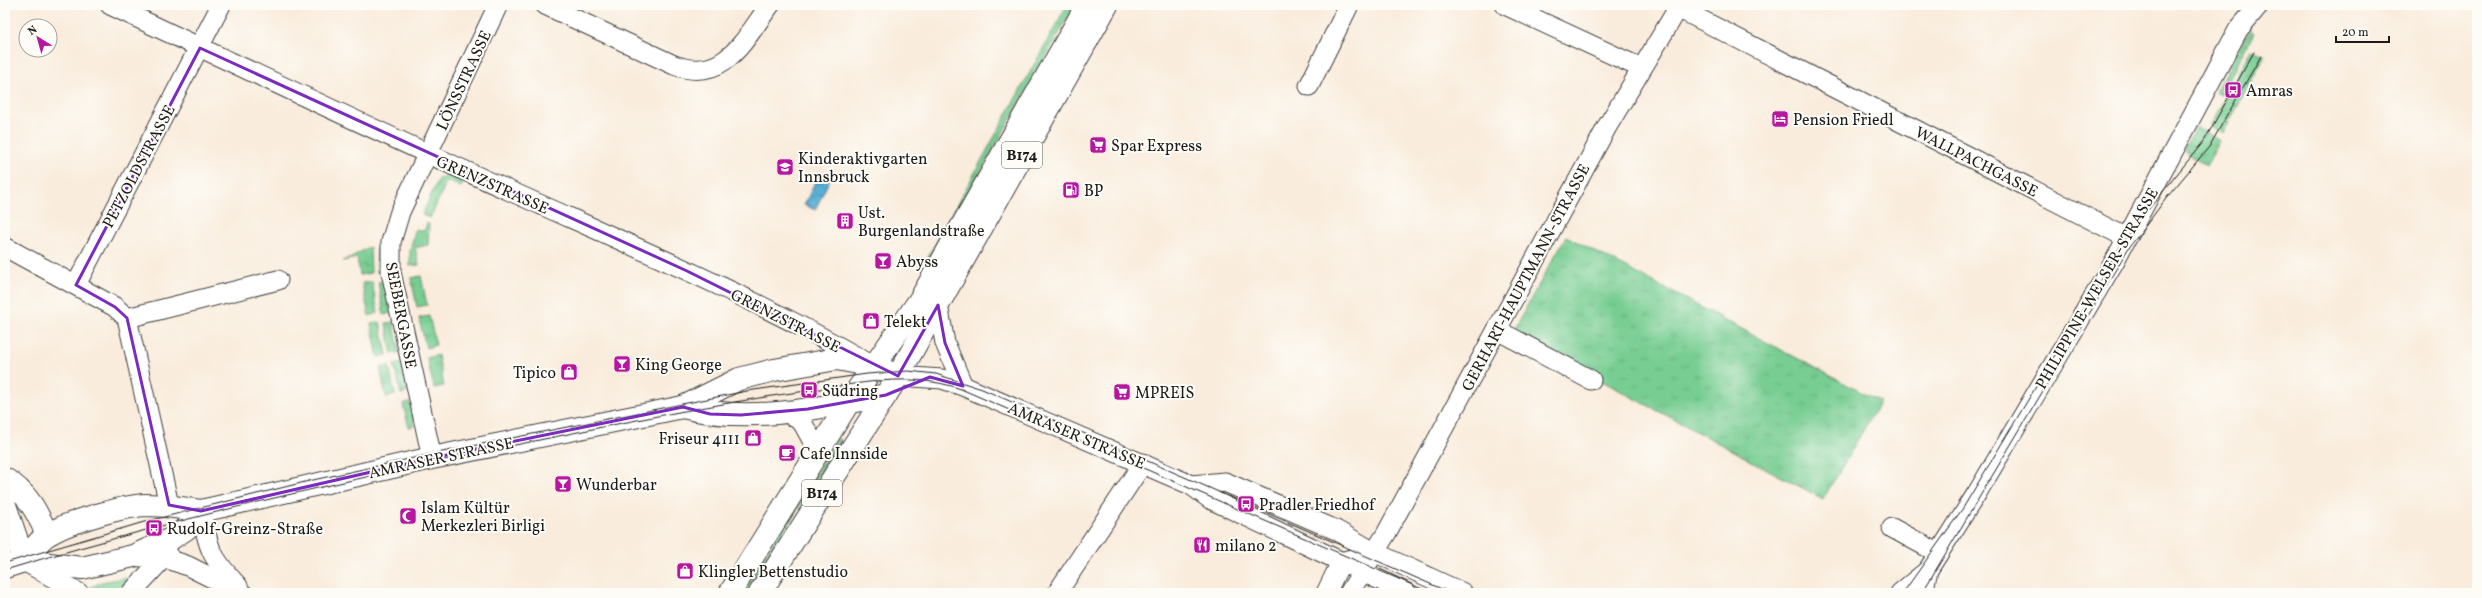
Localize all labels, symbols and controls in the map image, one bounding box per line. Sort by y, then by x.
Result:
north arrow [18,18,58,58]
scale bar [2336,18,2389,44]
text: N [25,23,41,40]
text: 20 m [2342,25,2369,41]
street label: LÖNSSTRASSE [432,27,498,134]
bus stop icon: Amras [2223,80,2243,100]
place label: Amras [2246,81,2293,103]
street label: PETZOLDSTRASSE [98,101,182,232]
hotel icon: Pension Friedl [1770,109,1790,129]
place label: Pension Friedl [1793,110,1894,132]
street label: WALLPACHGASSE [1911,122,2041,203]
supermarket icon: Spar Express [1088,135,1108,155]
place label: Spar Express [1111,136,1202,158]
road number: B174 [1002,142,1042,168]
place label: Kinderaktivgarten Innsbruck [798,149,928,189]
street label: GRENZSTRASSE [433,151,552,220]
school or university icon: Kinderaktivgarten Innsbruck [775,157,795,177]
street label: GERHART-HAUPTMANN-STRASSE [1457,160,1596,395]
fuel station icon: BP [1061,180,1081,200]
place label: BP [1084,181,1103,203]
street label: PHILIPPINE-WELSER-STRASSE [2031,184,2165,394]
place label: Ust. Burgenlandstraße [858,203,985,243]
building icon: Ust. Burgenlandstraße [835,211,855,231]
bar icon: Abyss [873,251,893,271]
place label: Abyss [896,252,938,274]
street label: SEEBERGASSE [379,260,421,371]
street label: GRENZSTRASSE [726,285,844,359]
shop icon: Telekt [861,311,881,331]
place label: Telekt [884,312,927,334]
bar icon: King George [612,354,632,374]
place label: King George [635,355,722,377]
shop icon: Tipico [559,362,579,382]
place label: Tipico [513,363,556,385]
bus stop icon: Südring [799,380,819,400]
place label: Südring [822,381,878,403]
supermarket icon: MPREIS [1112,382,1132,402]
place label: MPREIS [1135,383,1194,405]
street label: AMRASER STRASSE [1004,398,1148,476]
shop icon: Friseur 4111 [743,428,763,448]
place label: Friseur 4111 [658,429,740,451]
street label: AMRASER STRASSE [367,433,516,485]
cafe icon: Cafe Innside [777,443,797,463]
place label: Cafe Innside [800,444,888,466]
bar icon: Wunderbar [553,474,573,494]
place label: Wunderbar [576,475,657,497]
road number: B174 [802,480,842,506]
bus stop icon: Pradler Friedhof [1236,494,1256,514]
place label: Pradler Friedhof [1259,495,1376,517]
place label: Islam Kültür Merkezleri Birligi [421,498,545,538]
mosque icon: Islam Kültür Merkezleri Birligi [398,506,418,526]
bus stop icon: Rudolf-Greinz-Straße [144,518,164,538]
place label: Rudolf-Greinz-Straße [167,519,323,541]
restaurant icon: milano 2 [1192,535,1212,555]
place label: milano 2 [1215,536,1277,558]
shop icon: Klingler Bettenstudio [675,561,695,581]
place label: Klingler Bettenstudio [698,562,848,584]

